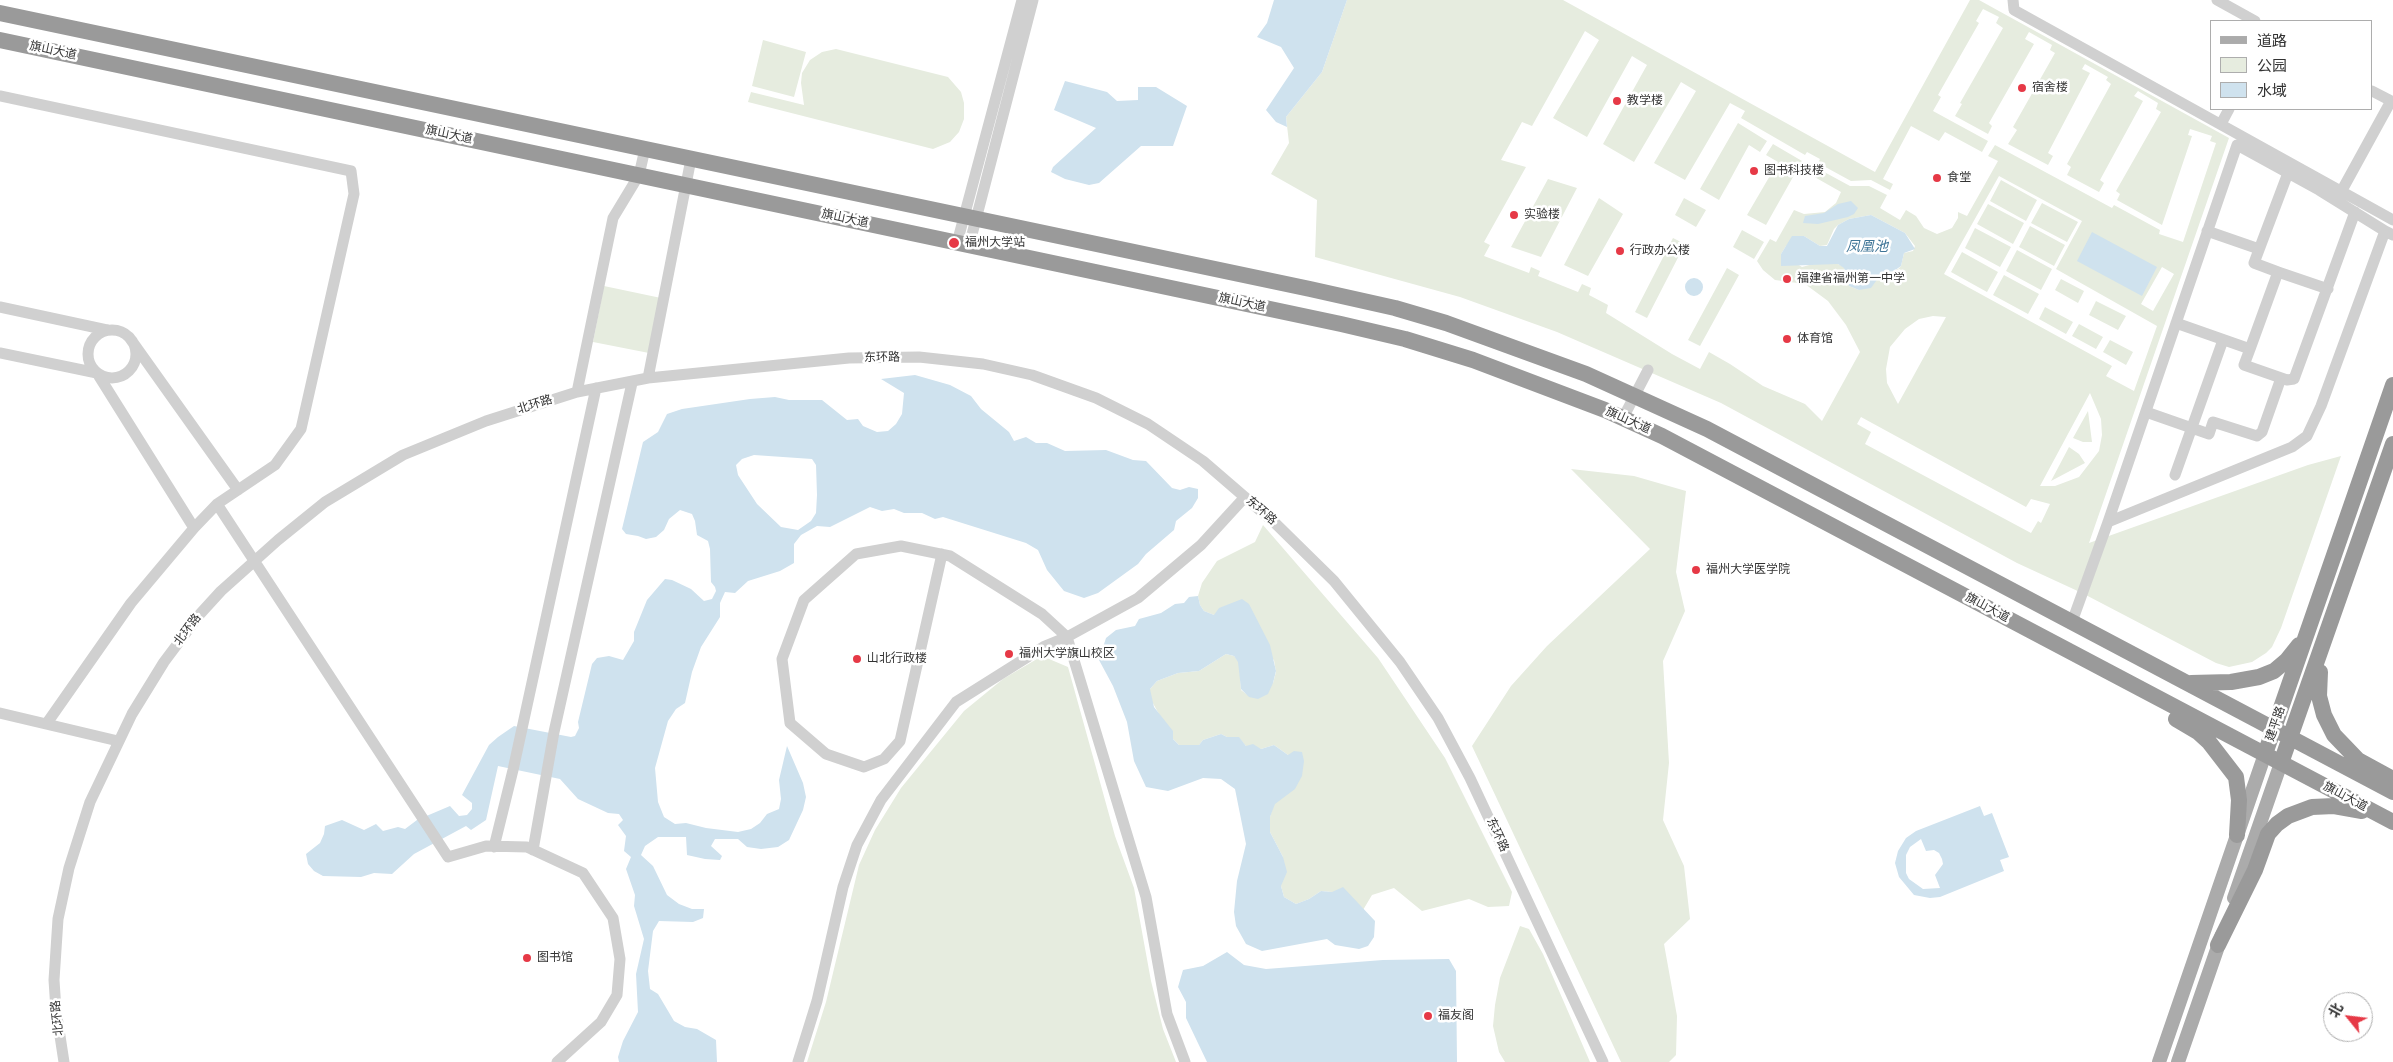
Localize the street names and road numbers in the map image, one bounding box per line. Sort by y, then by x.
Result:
street label: 旗山大道 [28,39,78,63]
street label: 旗山大道 [424,123,474,147]
street label: 旗山大道 [820,207,870,231]
street label: 旗山大道 [1217,291,1267,315]
street label: 东环路 [864,350,900,366]
street label: 北环路 [516,393,554,417]
street label: 旗山大道 [1603,405,1653,437]
street label: 东环路 [1243,494,1279,528]
street label: 旗山大道 [1962,590,2012,626]
street label: 北环路 [171,611,205,649]
street label: 建平路 [2263,705,2289,743]
street label: 旗山大道 [2320,779,2370,815]
street label: 东环路 [1483,816,1511,854]
street label: 北环路 [49,999,67,1037]

